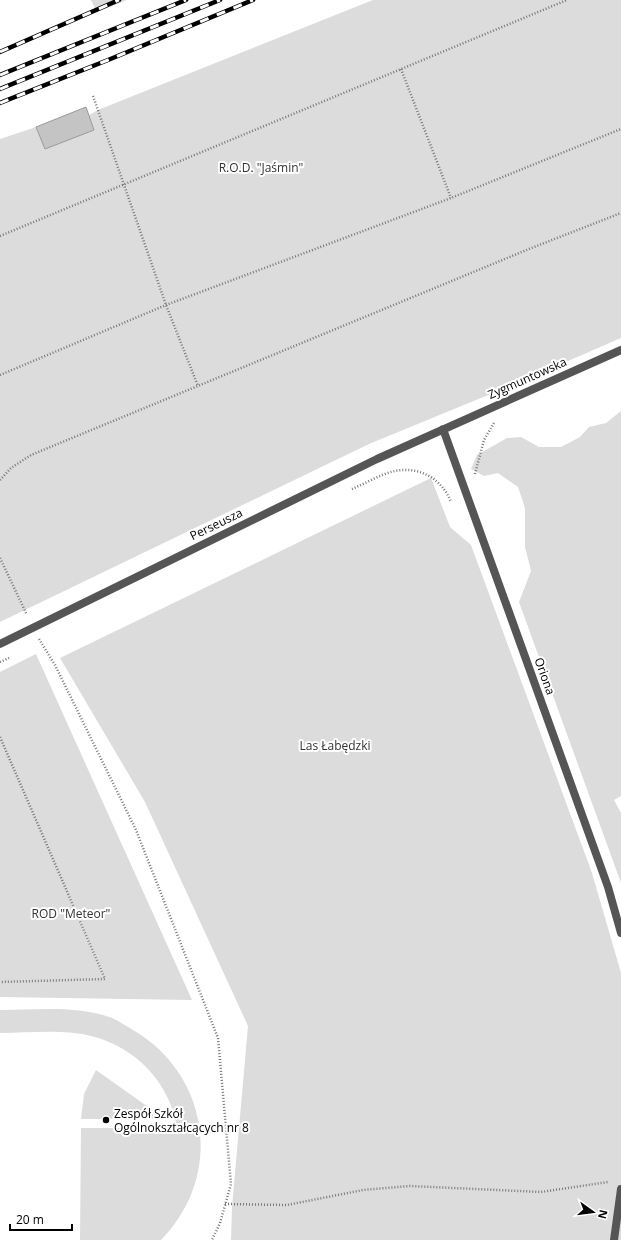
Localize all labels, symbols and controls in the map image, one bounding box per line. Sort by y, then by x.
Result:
park label: R.O.D. "Jaśmin" [219,159,303,176]
street label: Zygmuntowska [485,353,569,403]
street label: Perseusza [187,504,245,544]
street label: Oriona [530,655,560,697]
park label: Las Łabędzki [299,737,371,754]
park label: ROD "Meteor" [32,905,110,922]
place label: Zespół Szkół Ogólnokształcących nr 8 [114,1105,249,1136]
marker: Zespół Szkół Ogólnokształcących nr 8 [101,1115,111,1125]
north arrow [573,1192,613,1232]
scale bar [10,1206,72,1232]
text: N [595,1208,612,1221]
text: 20 m [16,1211,44,1228]

